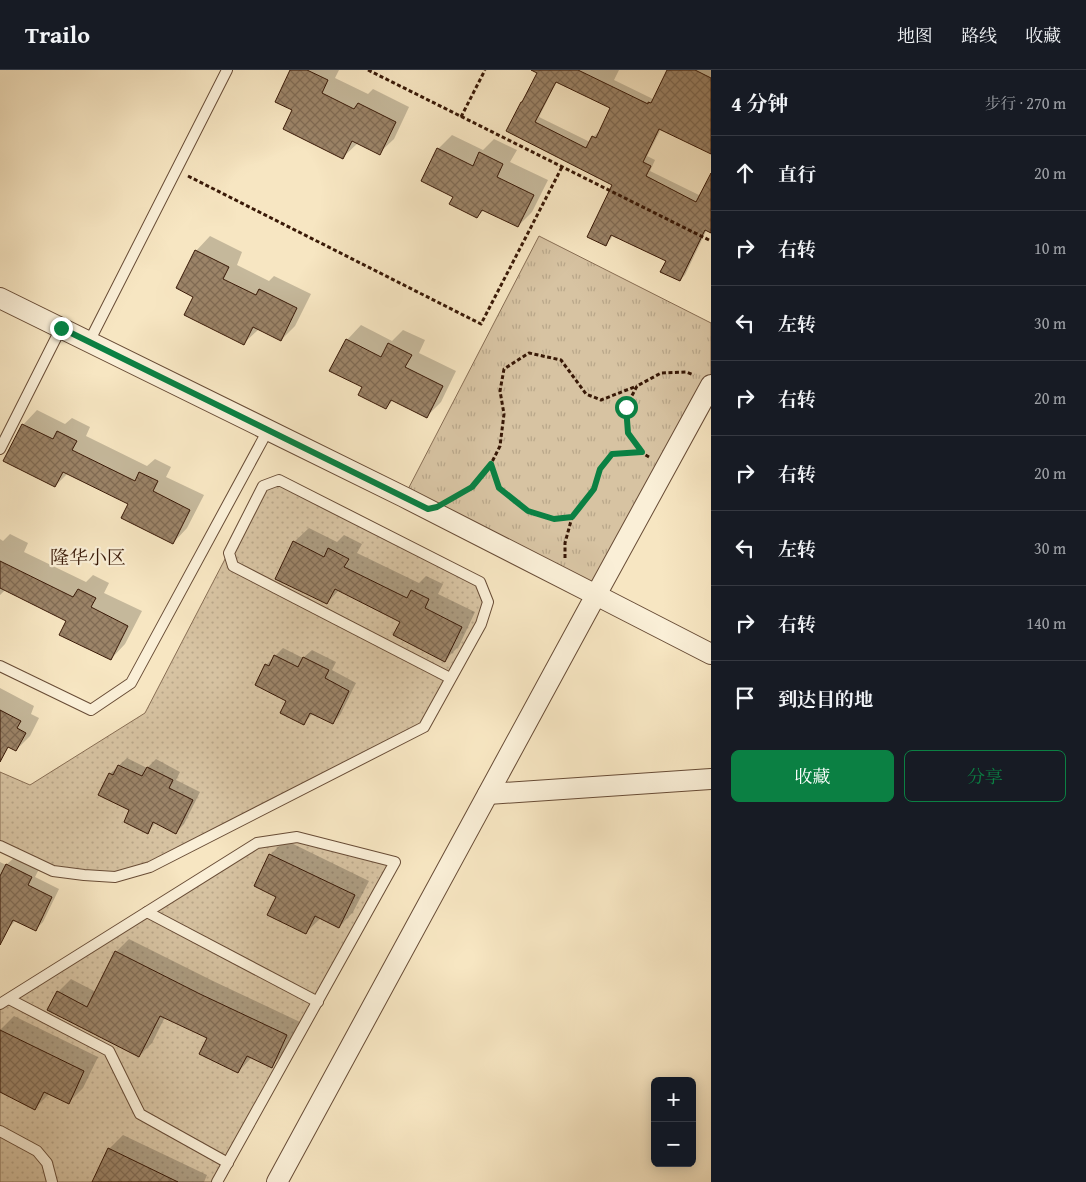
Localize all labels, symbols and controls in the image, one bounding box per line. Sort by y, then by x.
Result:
text: Trailo [25,17,90,52]
text: 地图 [897,22,933,49]
text: 路线 [961,22,997,49]
text: 收藏 [1025,22,1061,49]
text: 4 分钟 [731,88,789,119]
text: 步行 · 270 m [985,91,1066,115]
icon: ahead [731,159,759,187]
text: 直行 [778,160,816,188]
text: 20 m [1034,161,1066,185]
icon: right [731,234,759,262]
text: 右转 [778,235,816,263]
text: 10 m [1034,236,1066,260]
icon: left [731,309,759,337]
text: 左转 [778,310,816,338]
text: 30 m [1034,311,1066,335]
route end [50,317,73,340]
icon: right [731,384,759,412]
text: 右转 [778,385,816,413]
text: 20 m [1034,386,1066,410]
route start [615,396,638,419]
icon: right [731,459,759,487]
text: 右转 [778,460,816,488]
text: 20 m [1034,461,1066,485]
icon: left [731,534,759,562]
text: 左转 [778,535,816,563]
text: 30 m [1034,536,1066,560]
district label: 隆华小区 [50,543,126,571]
icon: right [731,609,759,637]
text: 右转 [778,610,816,638]
text: 140 m [1026,611,1066,635]
icon: arrive [731,684,759,712]
text: 到达目的地 [778,685,873,713]
button: 收藏 [731,750,894,802]
button: 分享 [904,750,1066,802]
map controls [651,1077,696,1167]
button: + [651,1077,696,1122]
button: − [651,1122,696,1167]

